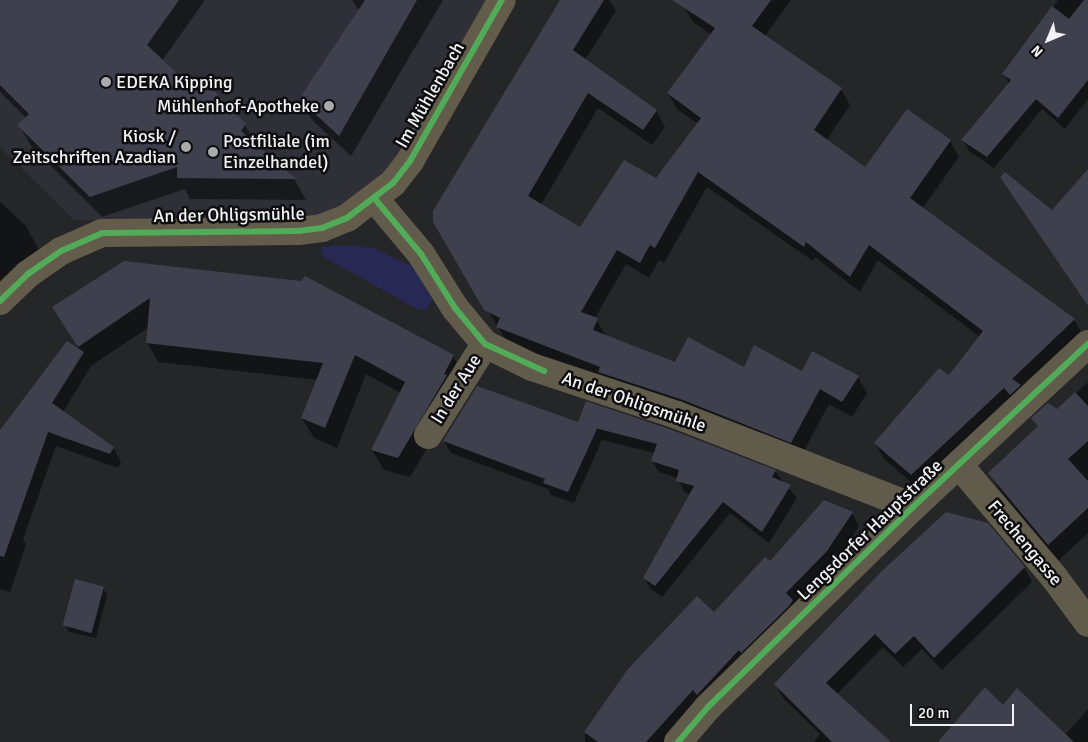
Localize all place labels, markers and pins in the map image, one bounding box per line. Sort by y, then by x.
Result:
place label: EDEKA Kipping [116,71,233,93]
marker: EDEKA Kipping [100,76,112,88]
place label: Mühlenhof-Apotheke [157,95,319,117]
marker: Mühlenhof-Apotheke [323,100,335,112]
place label: Kiosk / Zeitschriften Azadian [13,126,176,168]
place label: Postfiliale (im Einzelhandel) [223,131,330,173]
marker: Kiosk / Zeitschriften Azadian [180,141,192,153]
marker: Postfiliale (im Einzelhandel) [207,146,219,158]

